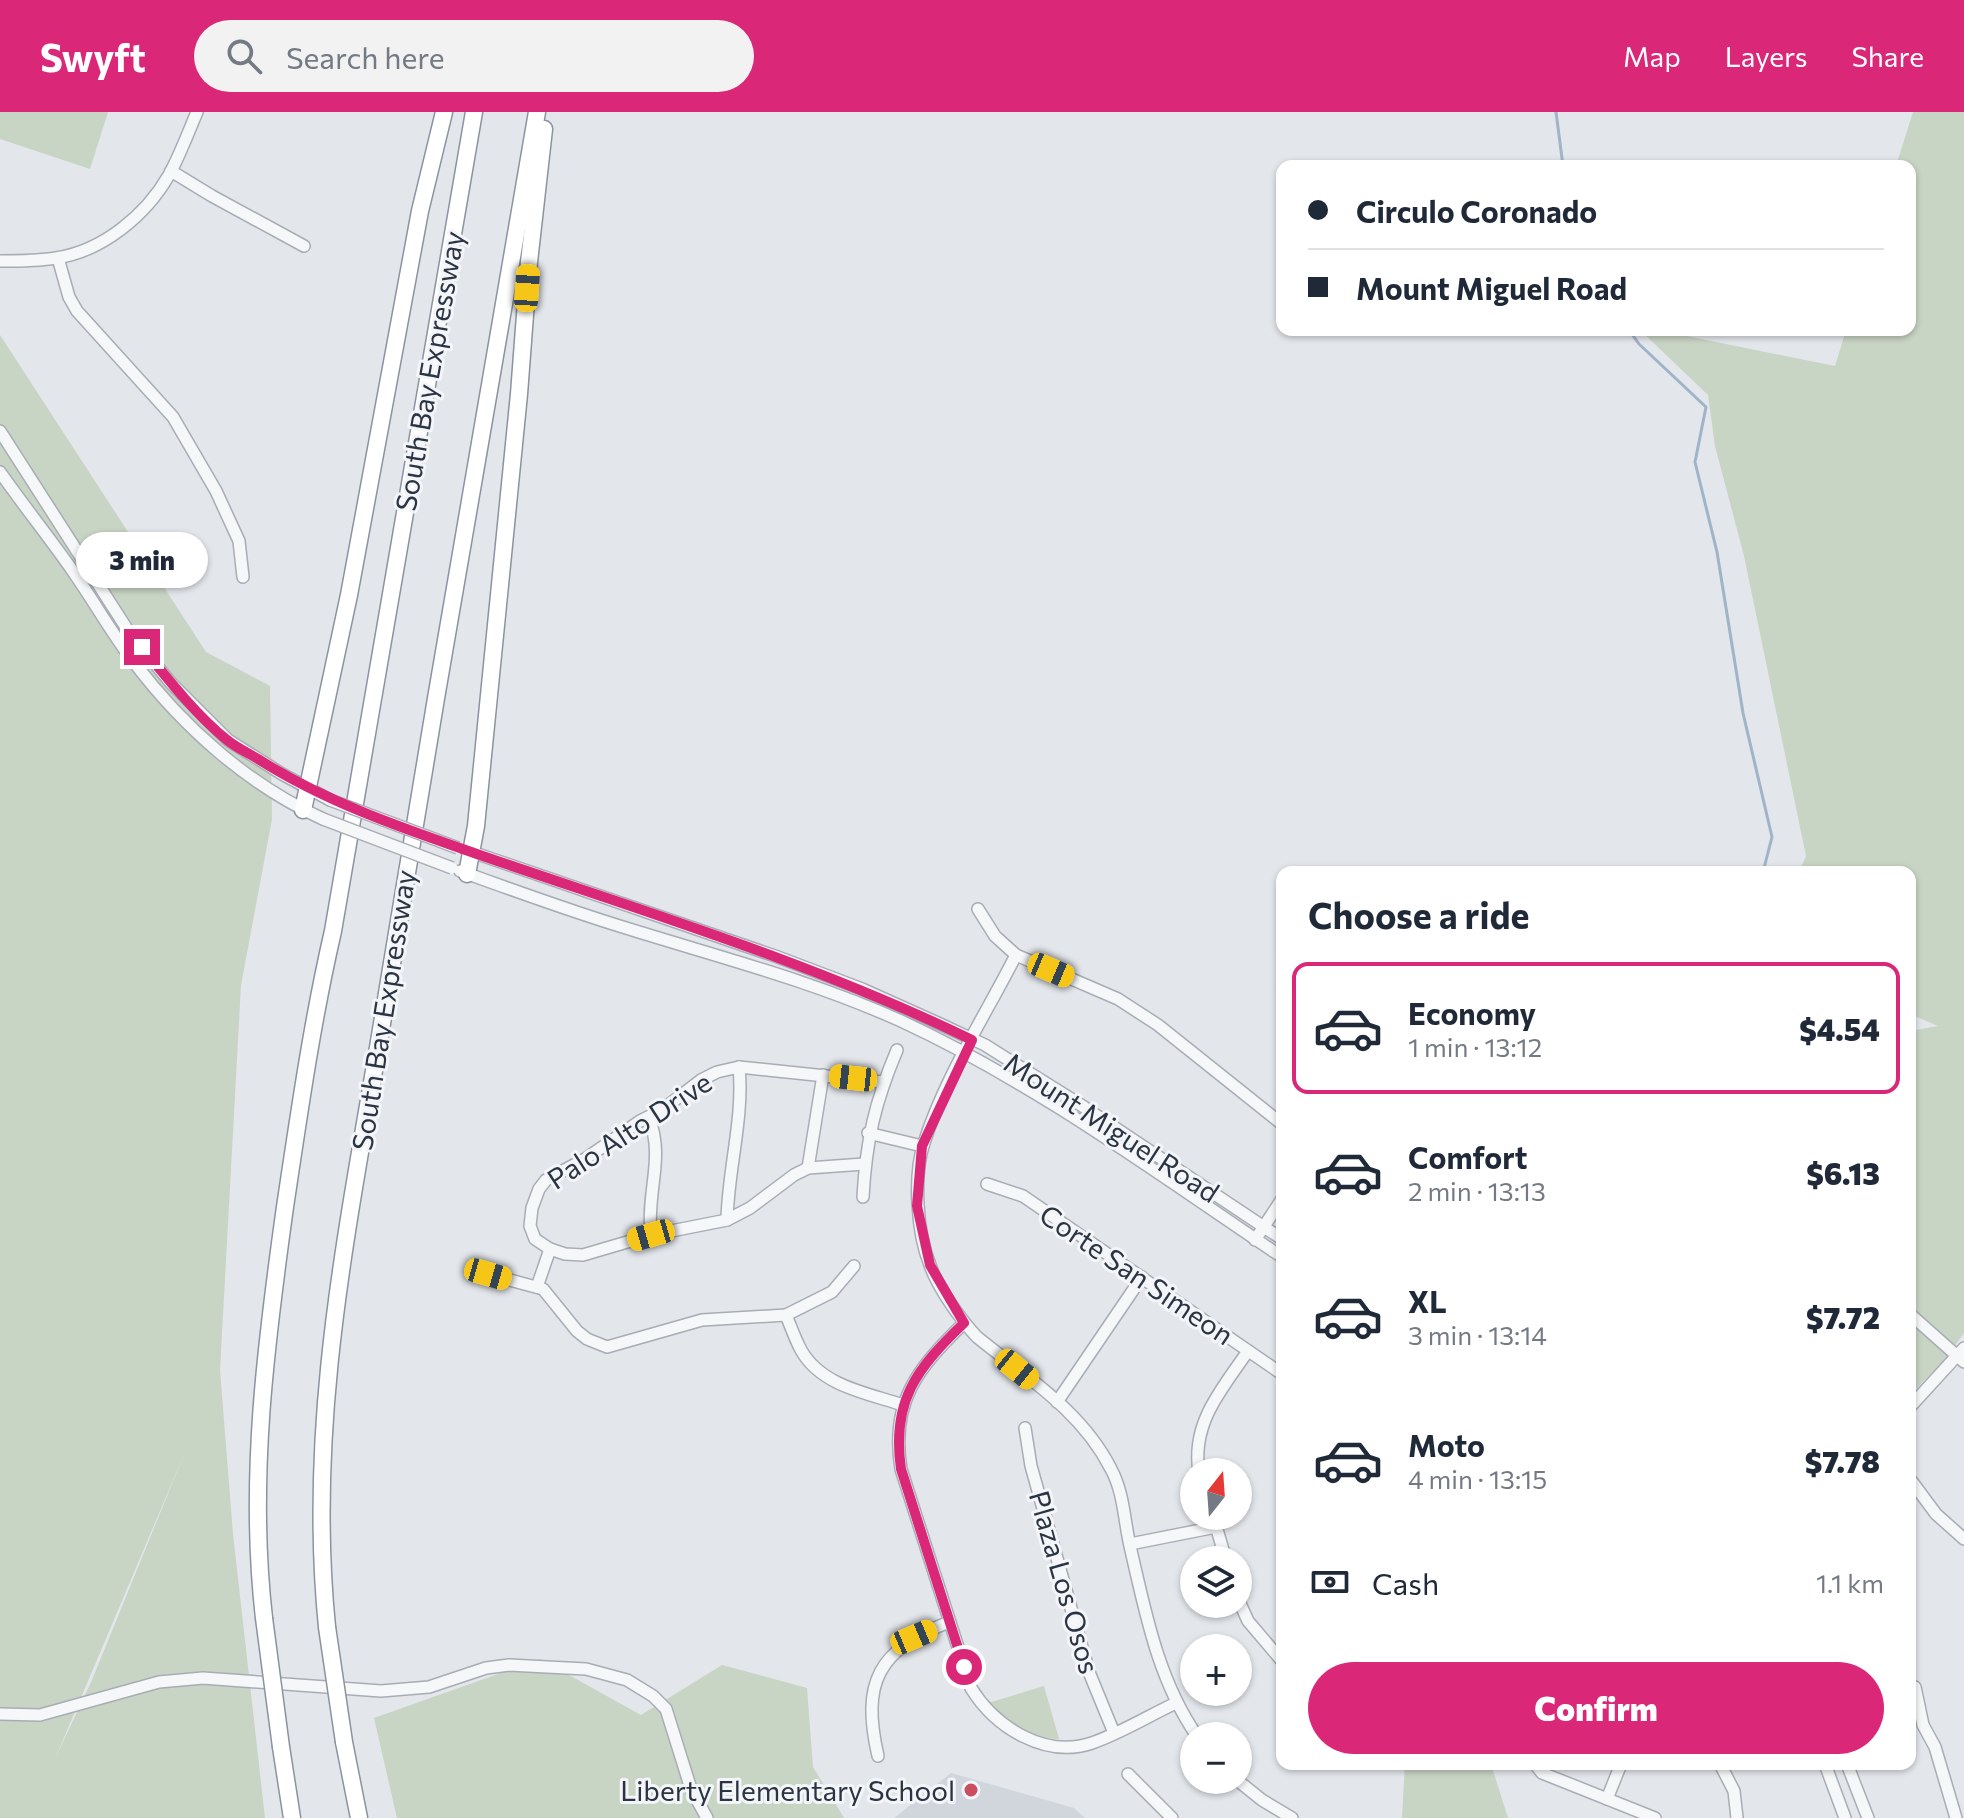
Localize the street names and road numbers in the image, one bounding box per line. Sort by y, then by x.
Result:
street label: South Bay Expressway [388,228,470,514]
street label: South Bay Expressway [344,867,422,1153]
street label: Mount Miguel Road [998,1045,1226,1209]
street label: Palo Alto Drive [541,1064,717,1196]
street label: Corte San Simeon [1034,1197,1240,1351]
street label: Plaza Los Osos [1023,1487,1107,1677]

